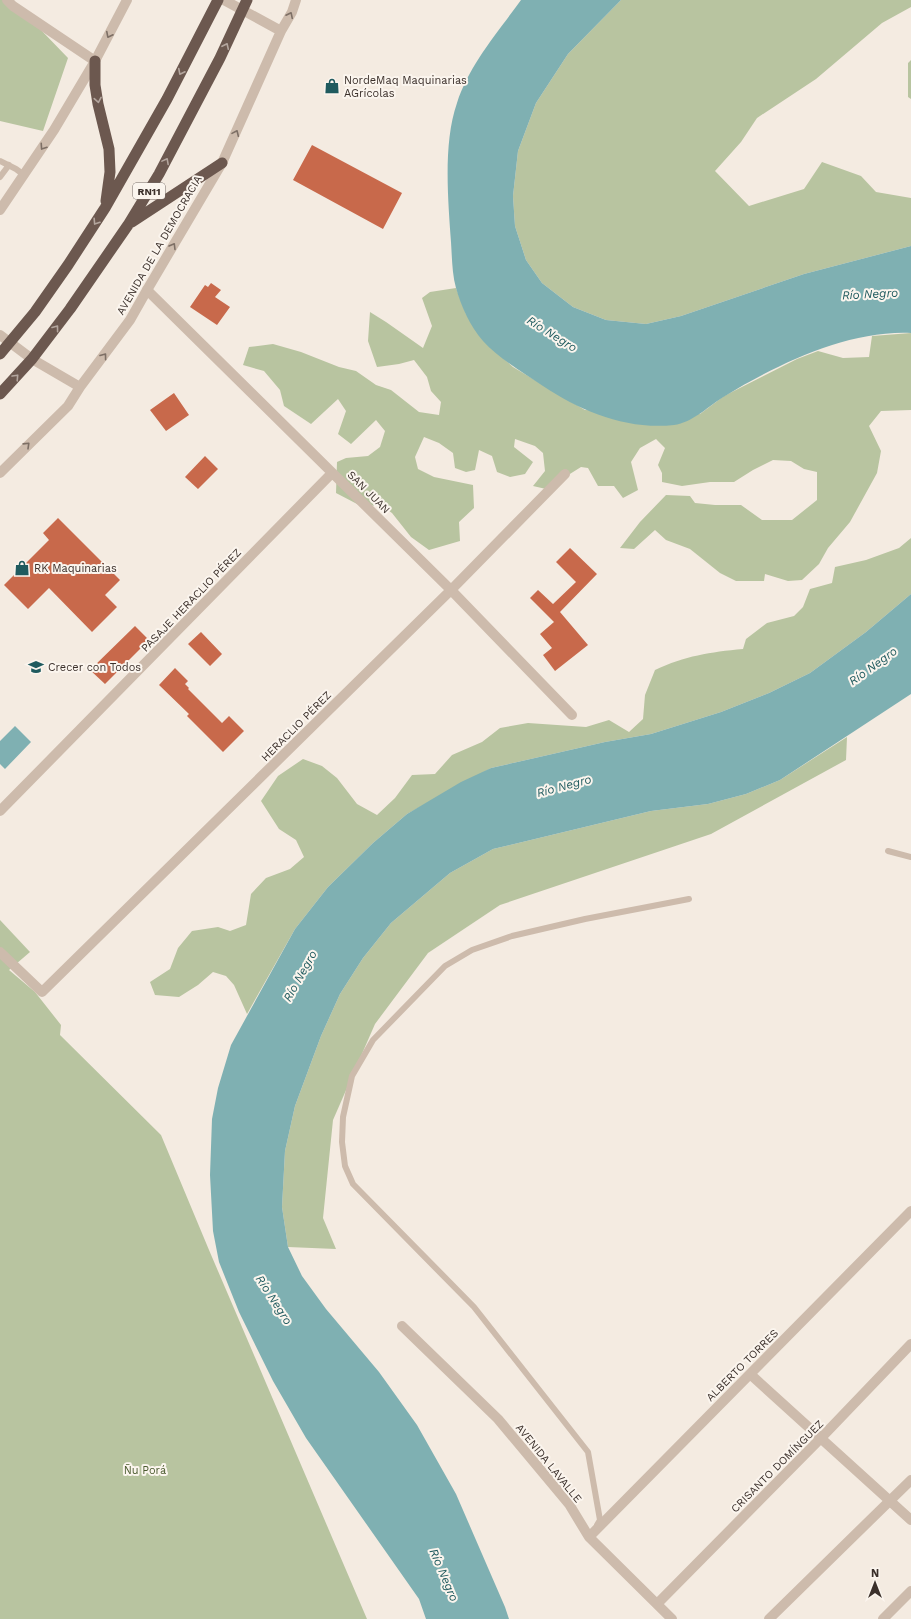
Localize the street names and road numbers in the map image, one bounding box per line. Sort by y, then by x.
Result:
street label: AVENIDA DE LA DEMOCRACIA [114,173,205,317]
road number: RN11 [133,183,165,199]
street label: SAN JUAN [345,468,393,516]
street label: PASAJE HERACLIO PÉREZ [138,545,244,655]
street label: HERACLIO PÉREZ [258,688,334,764]
street label: ALBERTO TORRES [704,1327,781,1404]
street label: CRISANTO DOMÍNGUEZ [728,1417,826,1515]
street label: AVENIDA LAVALLE [513,1421,584,1505]

